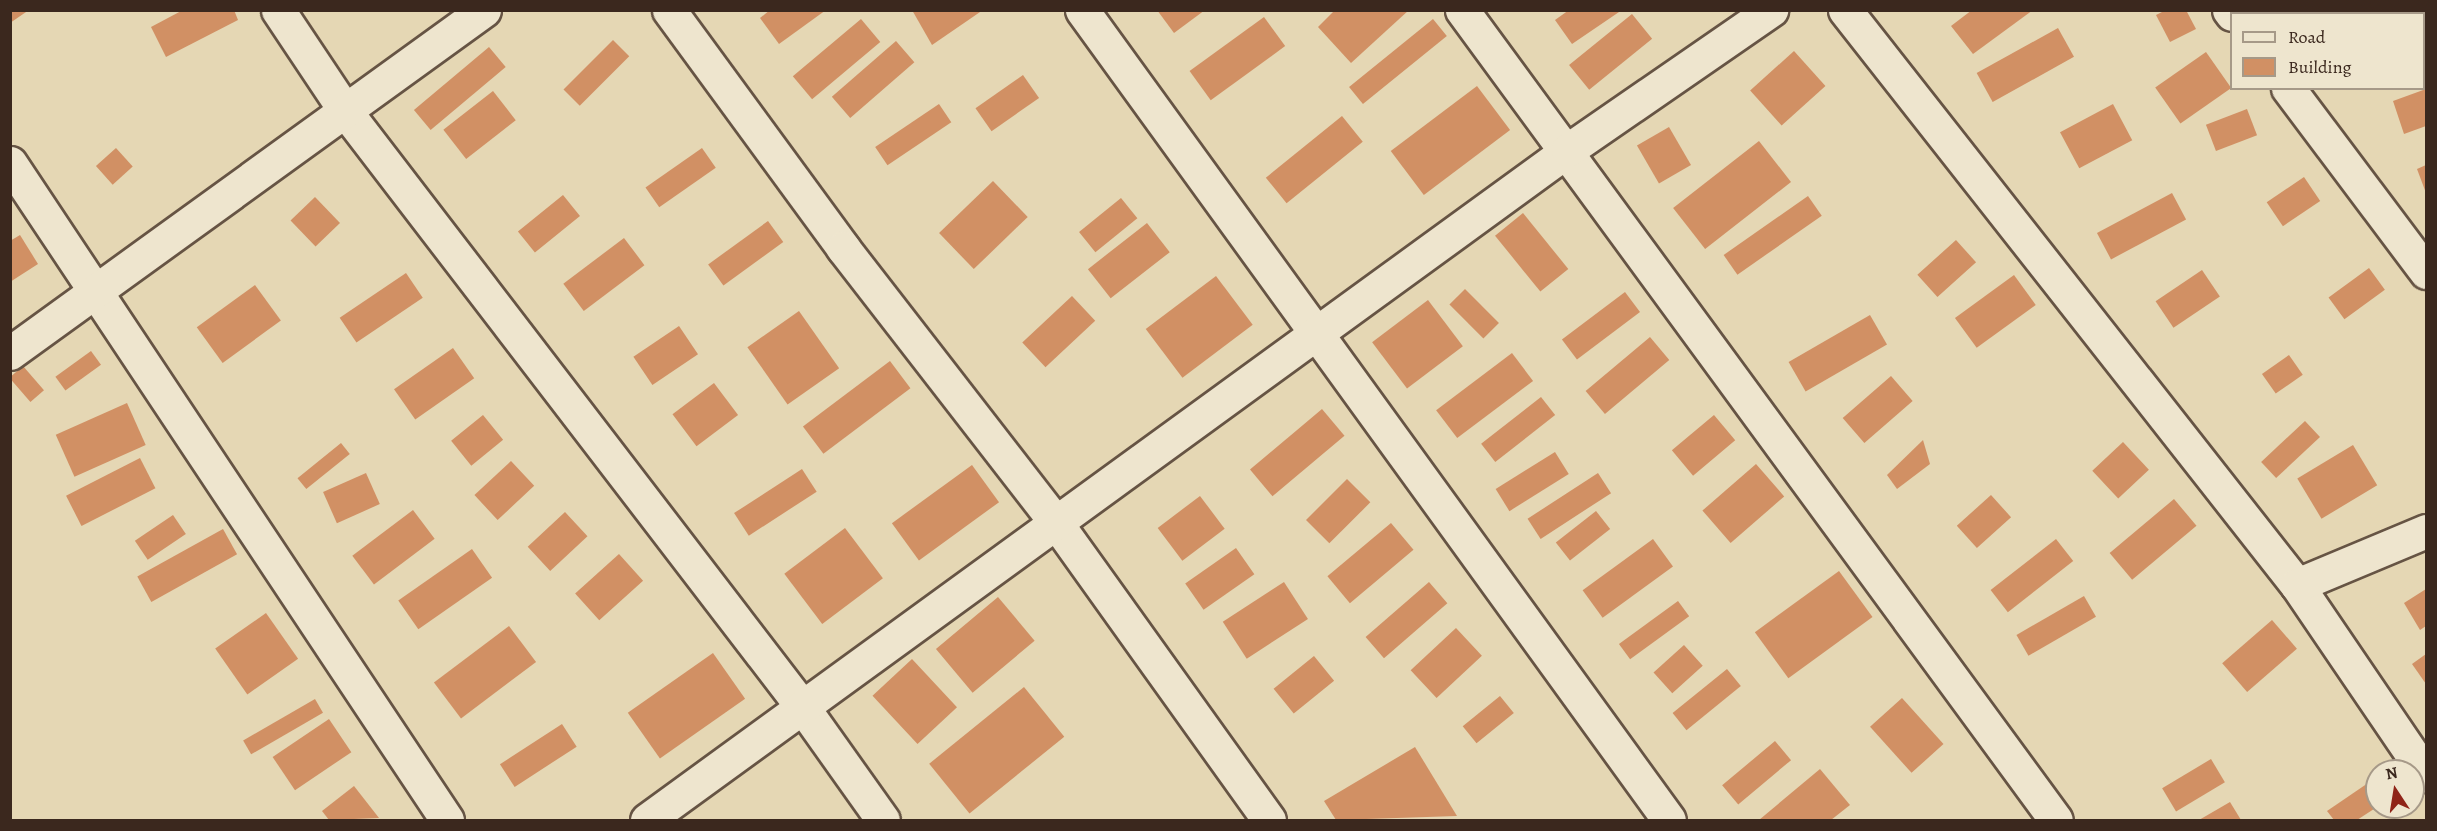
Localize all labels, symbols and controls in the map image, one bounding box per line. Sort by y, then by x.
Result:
legend [2230,12,2425,90]
text: Road [2288,25,2325,49]
text: Building [2288,55,2352,79]
north arrow [2365,759,2425,819]
text: N [2384,761,2400,785]

